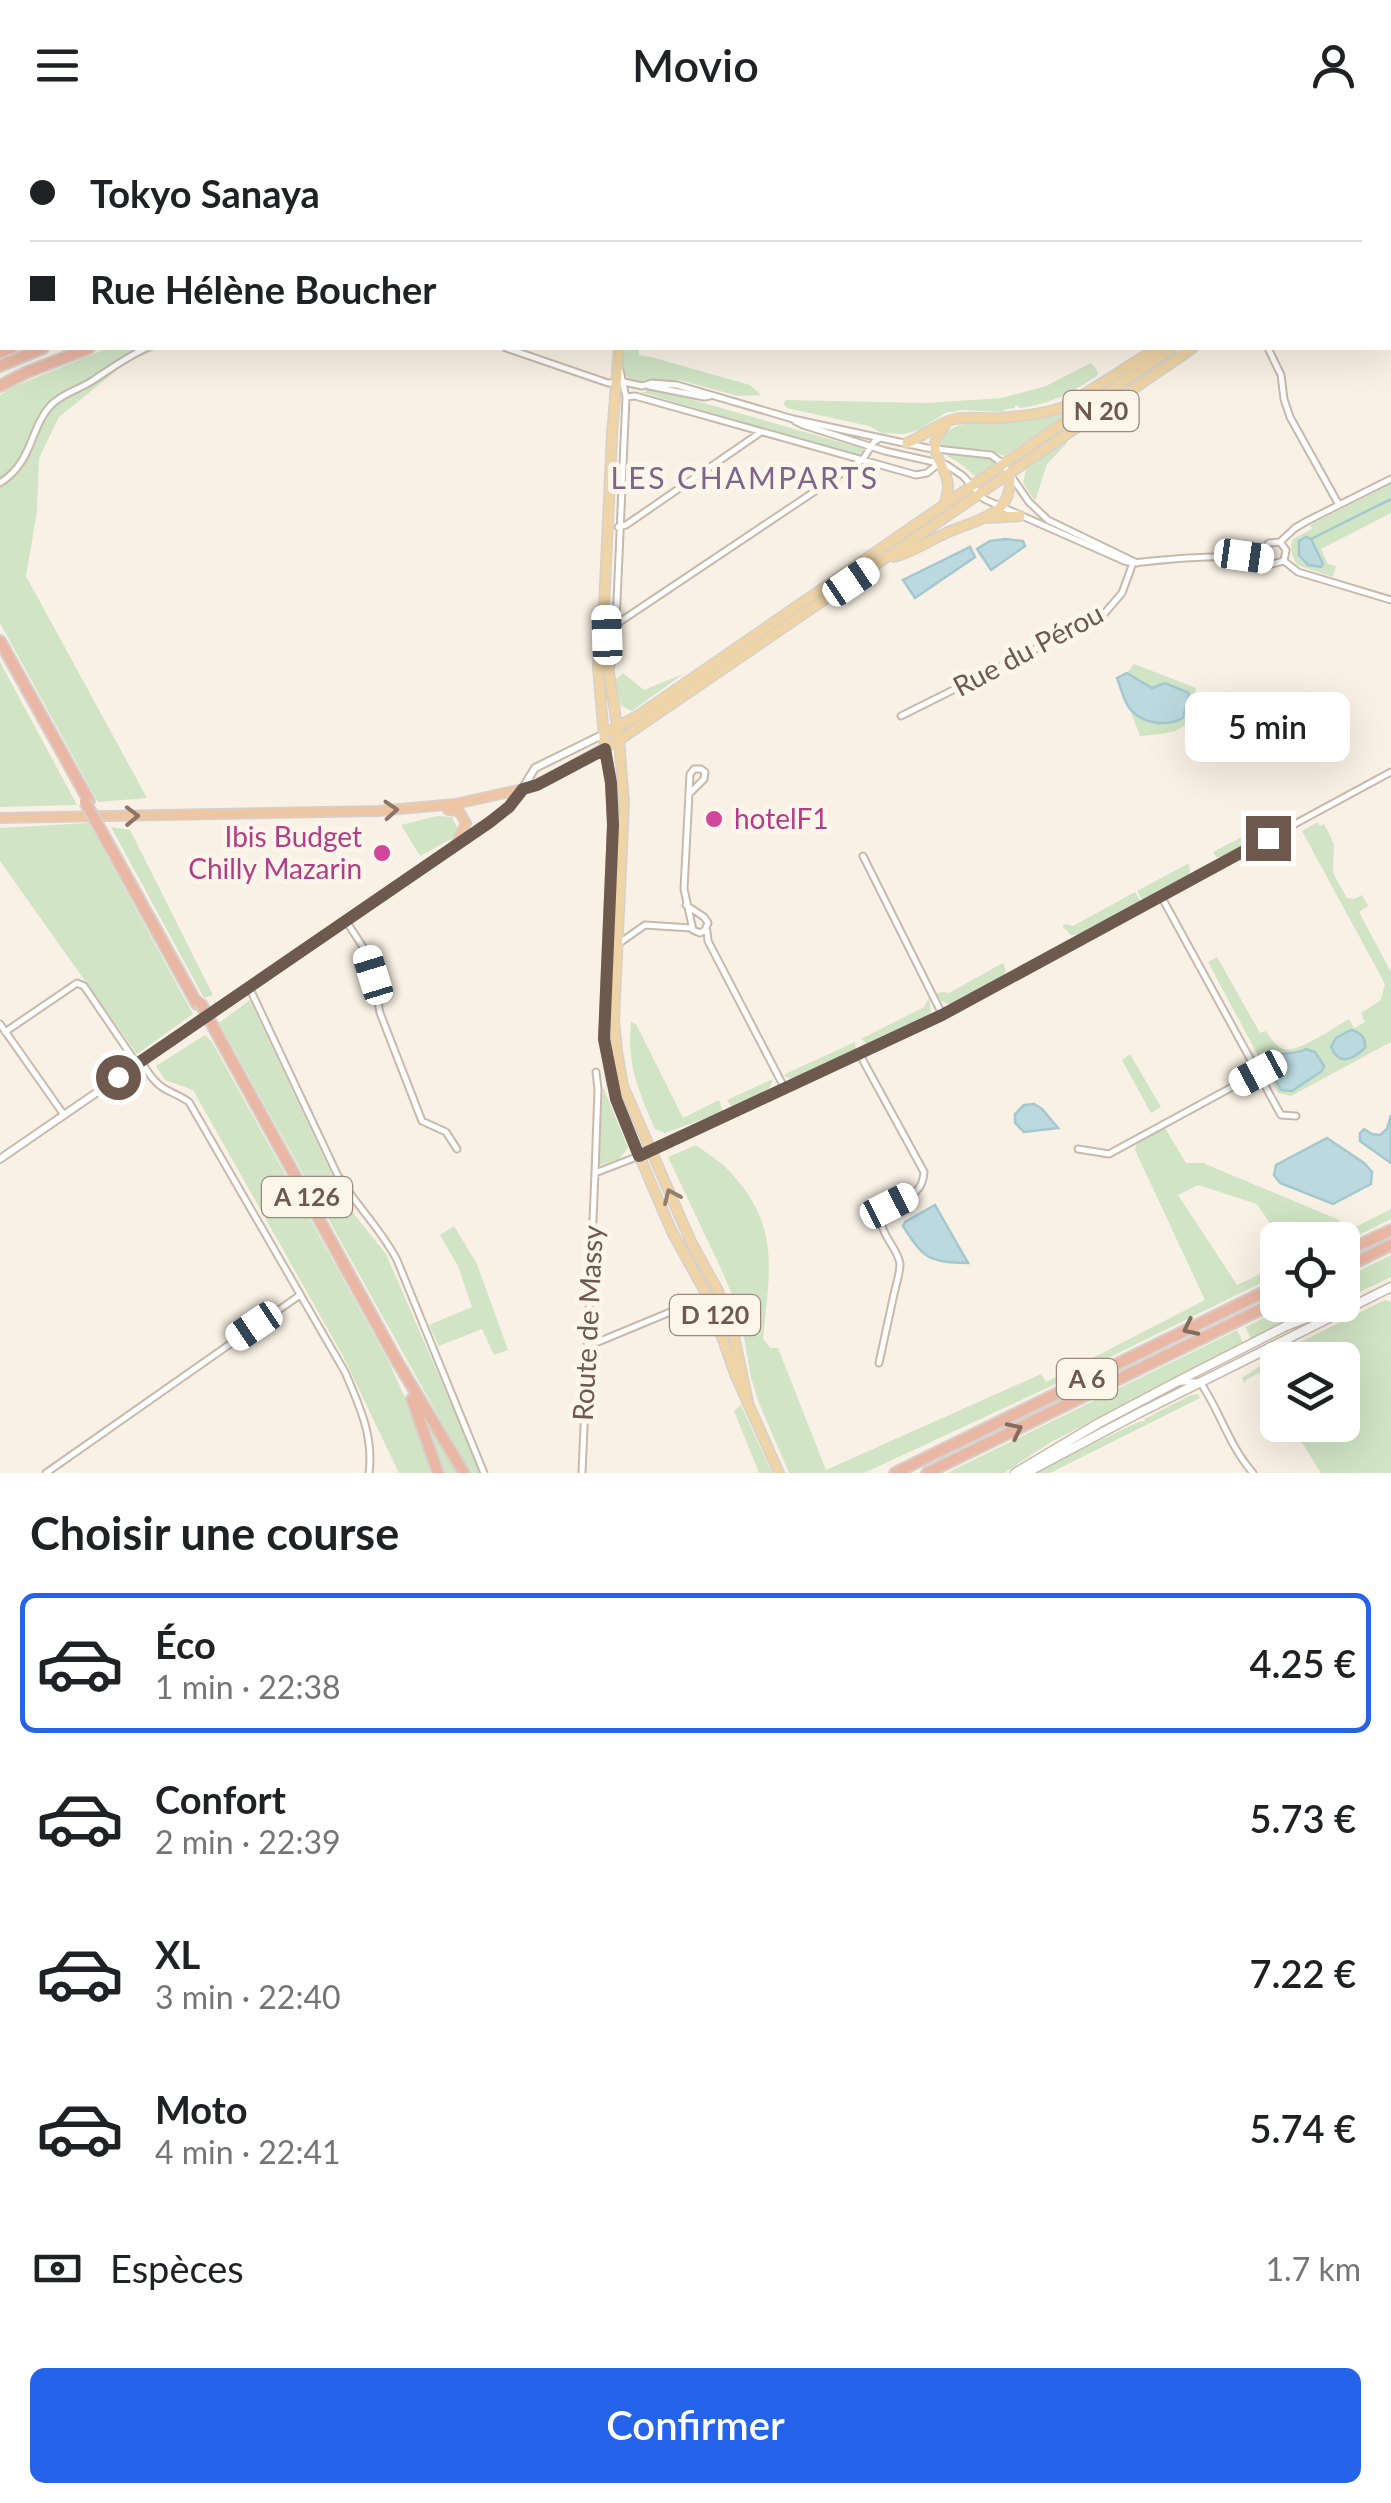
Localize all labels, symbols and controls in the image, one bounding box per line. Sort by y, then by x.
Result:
icon: menu [30,38,85,93]
text: Movio [632,38,759,92]
icon: person [1306,38,1361,93]
text: Tokyo Sanaya [90,170,320,216]
text: Rue Hélène Boucher [90,266,437,312]
road number: N 20 [1064,391,1138,431]
district label: LES CHAMPARTS [610,459,880,495]
car [1212,537,1276,575]
car [818,553,884,611]
street label: Rue du Pérou [947,595,1108,703]
car [591,604,623,666]
callout: 5 min [1186,693,1350,763]
text: 5 min [1228,707,1307,746]
one-way arrow [384,800,400,821]
place label: hotelF1 [734,801,828,835]
one-way arrow [125,806,141,827]
marker: hotelF1 [703,808,725,830]
route end [1246,816,1291,861]
place label: Ibis Budget Chilly Mazarin [188,819,362,885]
marker: Ibis Budget Chilly Mazarin [371,842,393,864]
car [350,942,396,1008]
car [1224,1046,1292,1100]
route start [96,1055,141,1100]
road number: A 126 [262,1177,352,1217]
car [855,1179,923,1233]
one-way arrow [663,1188,683,1206]
map controls [1260,1222,1360,1442]
button: locate [1260,1222,1360,1322]
street label: Route de Massy [565,1224,609,1422]
road number: D 120 [670,1295,760,1335]
car [221,1297,287,1355]
one-way arrow [1182,1316,1200,1336]
button: layers [1260,1342,1360,1442]
road number: A 6 [1057,1359,1117,1399]
one-way arrow [1005,1422,1023,1442]
text: Choisir une course [30,1506,399,1560]
icon: car [35,1618,125,1708]
text: Éco [155,1621,216,1667]
text: 4.25 € [1249,1640,1356,1686]
text: 1 min · 22:38 [155,1667,341,1706]
icon: car [35,1773,125,1863]
text: Confort [155,1776,286,1822]
text: 5.73 € [1249,1795,1356,1841]
text: 2 min · 22:39 [155,1822,341,1861]
icon: car [35,1928,125,2018]
text: XL [155,1931,200,1977]
text: 7.22 € [1249,1950,1356,1996]
text: 3 min · 22:40 [155,1977,341,2016]
icon: car [35,2083,125,2173]
text: Moto [155,2086,248,2132]
text: 5.74 € [1249,2105,1356,2151]
text: 4 min · 22:41 [155,2132,341,2171]
icon: cash [30,2241,85,2296]
text: Espèces [110,2245,244,2291]
text: 1.7 km [1266,2249,1361,2288]
button: Confirmer [30,2368,1361,2483]

